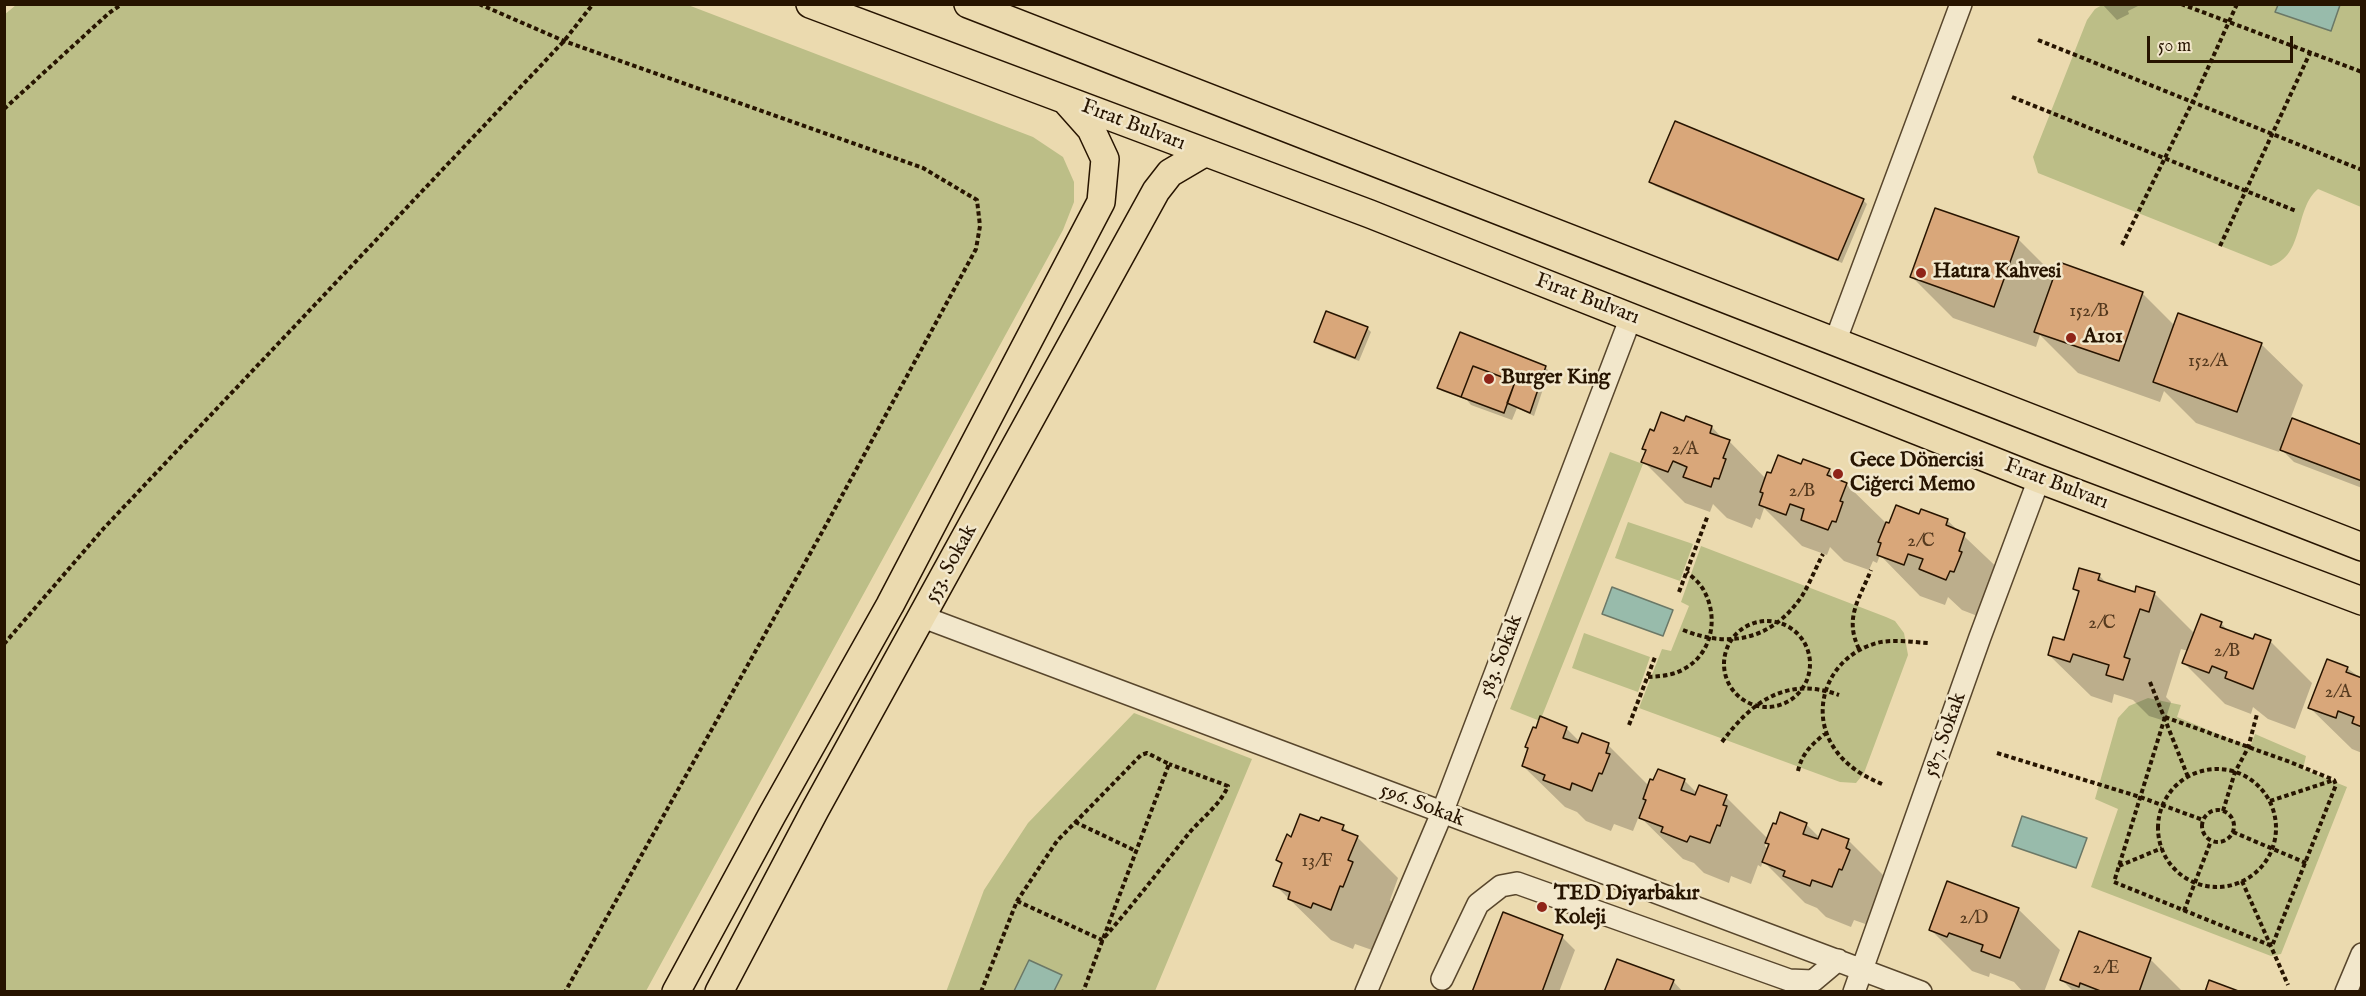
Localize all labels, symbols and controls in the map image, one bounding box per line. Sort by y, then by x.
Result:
scale bar [2150,24,2296,62]
text: 50 m [2158,35,2191,58]
street label: Fırat Bulvarı [1077,95,1189,157]
place label: Hatıra Kahvesi [1933,260,2061,286]
marker: Hatıra Kahvesi [1914,266,1928,280]
street label: Fırat Bulvarı [1531,269,1643,331]
house number: 152/B [2069,301,2109,323]
place label: A101 [2083,325,2123,351]
marker: A101 [2064,331,2078,345]
house number: 152/A [2188,351,2228,373]
place label: Burger King [1501,366,1610,392]
marker: Burger King [1482,372,1496,386]
house number: 2/A [1672,439,1698,461]
place label: Gece Dönercisi Ciğerci Memo [1850,449,1984,499]
street label: Fırat Bulvarı [2000,454,2112,516]
marker: Gece Dönercisi Ciğerci Memo [1831,467,1845,481]
house number: 2/B [1789,481,1815,503]
street label: 553. Sokak [920,520,984,608]
house number: 2/C [1907,531,1935,553]
street label: 583. Sokak [1475,611,1529,701]
house number: 2/C [2088,613,2116,635]
house number: 2/B [2214,641,2240,663]
house number: 2/A [2325,682,2351,704]
street label: 587. Sokak [1919,689,1973,781]
street label: 596. Sokak [1376,778,1468,834]
house number: 13/F [1302,851,1332,873]
place label: TED Diyarbakır Koleji [1554,882,1700,932]
marker: TED Diyarbakır Koleji [1535,900,1549,914]
house number: 2/D [1959,908,1989,930]
house number: 2/E [2092,958,2120,980]

